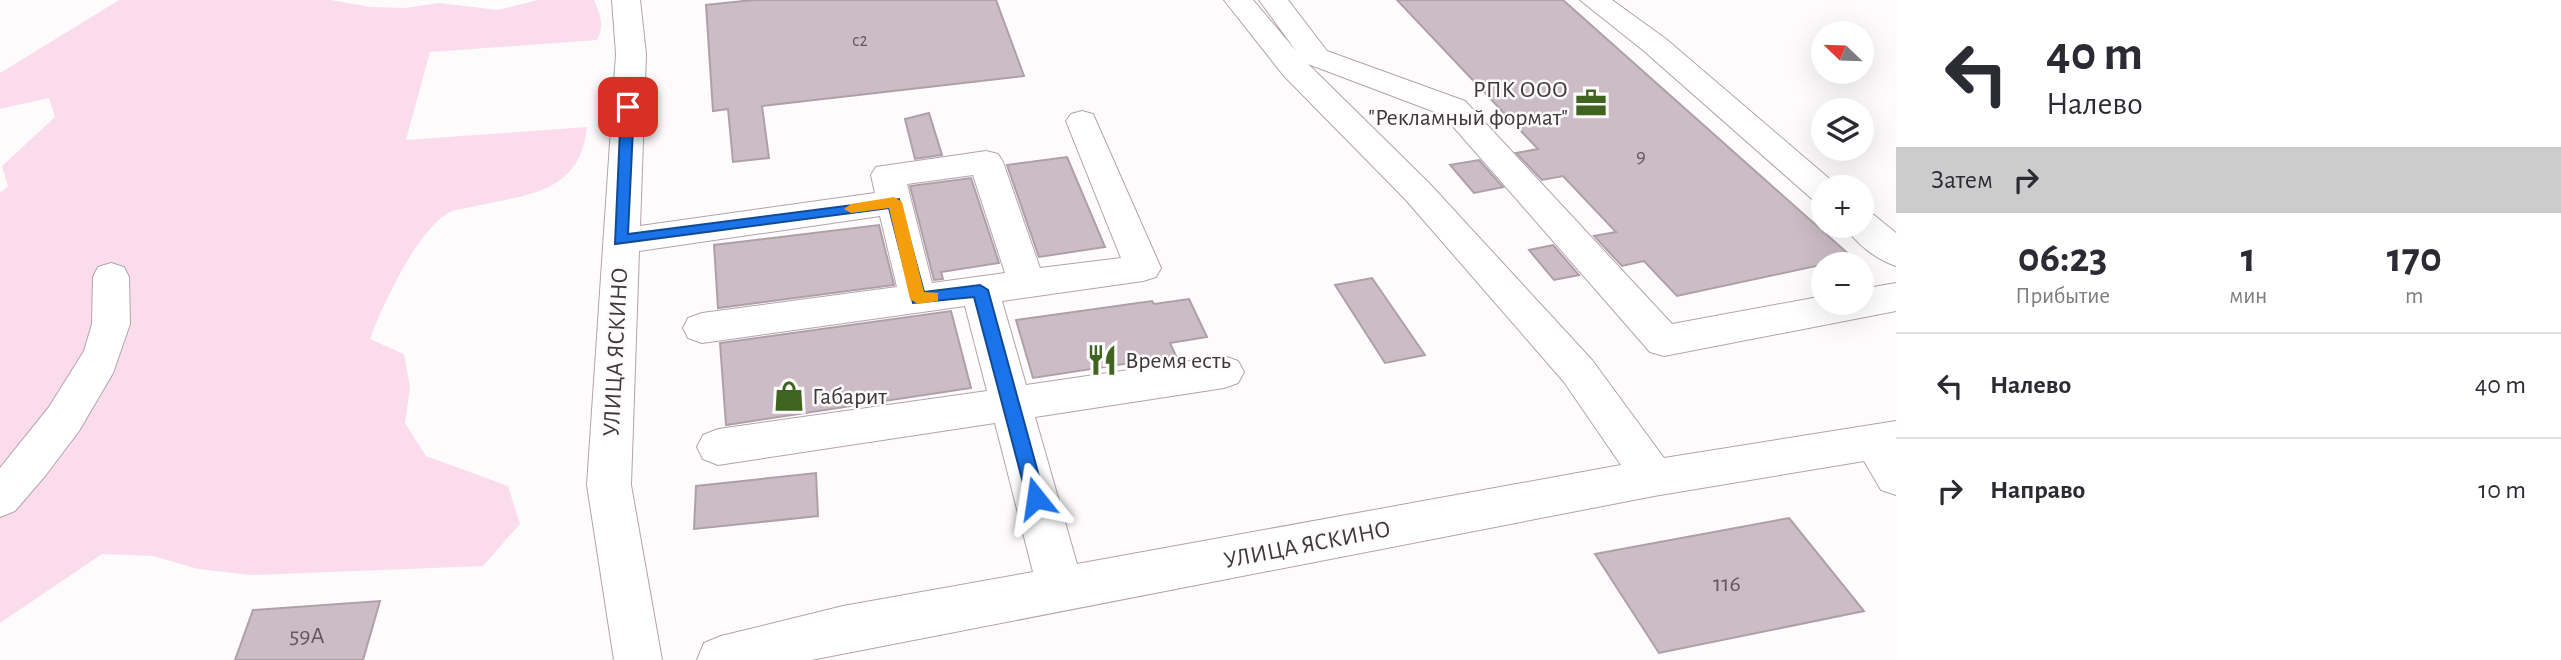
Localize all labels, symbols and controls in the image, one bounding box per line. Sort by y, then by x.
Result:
north arrow [1811,21,1874,84]
map controls [1811,21,1874,315]
icon: left [1931,28,2022,119]
text: 40 m [2046,30,2143,79]
house number: с2 [852,32,868,50]
pin [598,77,658,137]
place label: РПК ООО "Рекламный формат" [1368,78,1568,130]
office icon: РПК ООО "Рекламный формат" [1574,86,1608,120]
icon: arrive [609,88,647,126]
text: Налево [2046,88,2143,120]
button: layers [1811,98,1874,161]
house number: 9 [1636,145,1646,166]
icon: right [2007,161,2045,199]
text: Затем [1931,167,1993,193]
button: + [1811,175,1874,238]
text: 06:23 [2018,237,2107,279]
text: 1 [2241,237,2256,279]
text: 170 [2387,237,2442,279]
button: − [1811,252,1874,315]
street label: УЛИЦА ЯСКИНО [600,267,632,437]
text: Прибытие [2015,285,2110,308]
text: мин [2229,285,2267,308]
text: m [2405,285,2423,308]
restaurant icon: Время есть [1085,343,1119,377]
place label: Время есть [1125,349,1231,373]
icon: left [1931,367,1969,405]
text: Налево [1990,372,2071,398]
text: 40 m [2475,372,2526,398]
shop icon: Габарит [772,379,806,413]
place label: Габарит [812,385,887,409]
position arrow [999,461,1073,535]
icon: right [1931,472,1969,510]
text: Направо [1990,477,2085,503]
text: 10 m [2478,477,2526,503]
street label: УЛИЦА ЯСКИНО [1222,517,1393,573]
house number: 116 [1713,572,1741,596]
house number: 59А [289,624,325,648]

